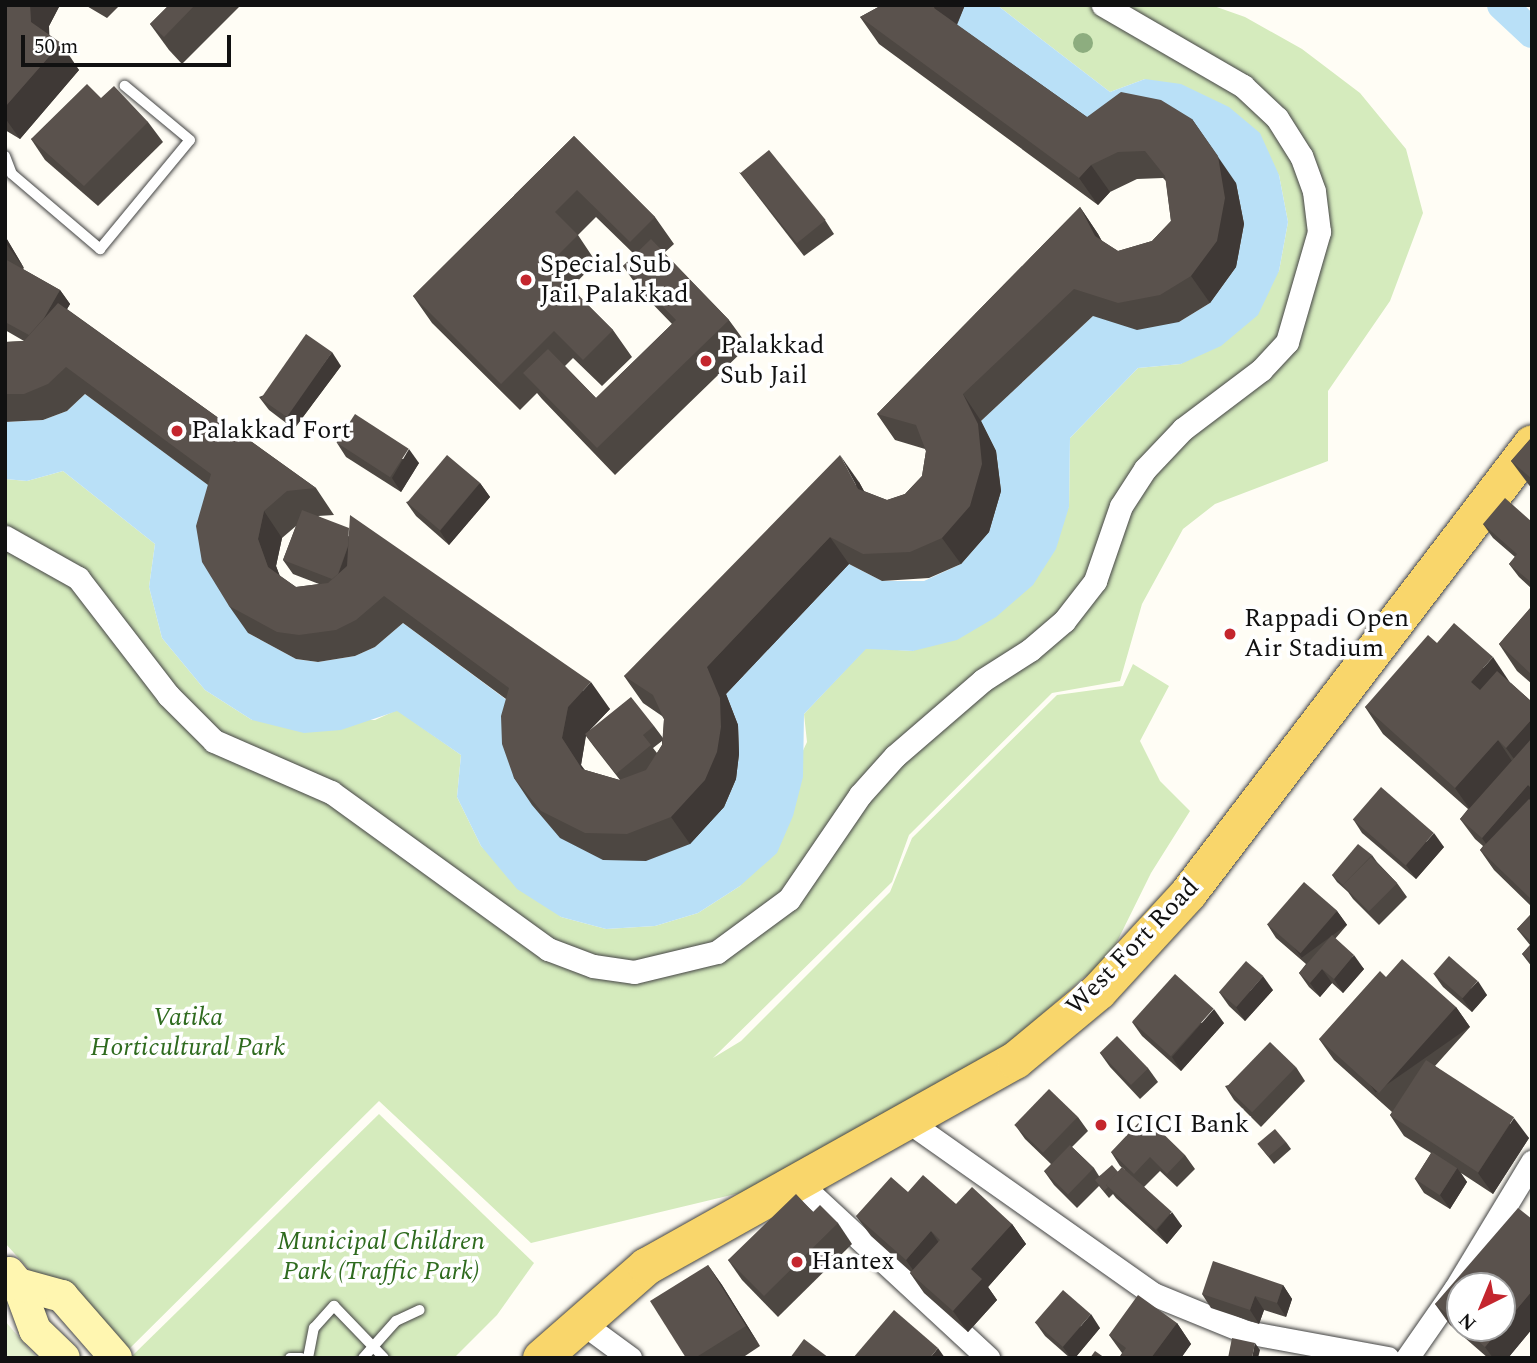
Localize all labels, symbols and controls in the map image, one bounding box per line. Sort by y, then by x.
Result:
scale bar [24,21,234,65]
text: 50 m [34,31,78,63]
place label: Special Sub Jail Palakkad [540,249,689,310]
marker: Special Sub Jail Palakkad [518,272,534,288]
place label: Palakkad Sub Jail [720,330,824,392]
marker: Palakkad Sub Jail [698,353,714,369]
place label: Palakkad Fort [191,415,351,447]
marker: Palakkad Fort [169,423,185,439]
place label: Rappadi Open Air Stadium [1244,603,1409,664]
marker: Rappadi Open Air Stadium [1222,626,1238,642]
street label: West Fort Road [1060,872,1206,1022]
park label: Vatika Horticultural Park [91,1002,285,1064]
place label: ICICI Bank [1115,1109,1249,1141]
marker: ICICI Bank [1093,1117,1109,1133]
park label: Municipal Children Park (Traffic Park) [277,1226,485,1288]
place label: Hantex [811,1246,894,1278]
marker: Hantex [789,1254,805,1270]
north arrow [1446,1272,1516,1342]
text: N [1452,1305,1483,1337]

